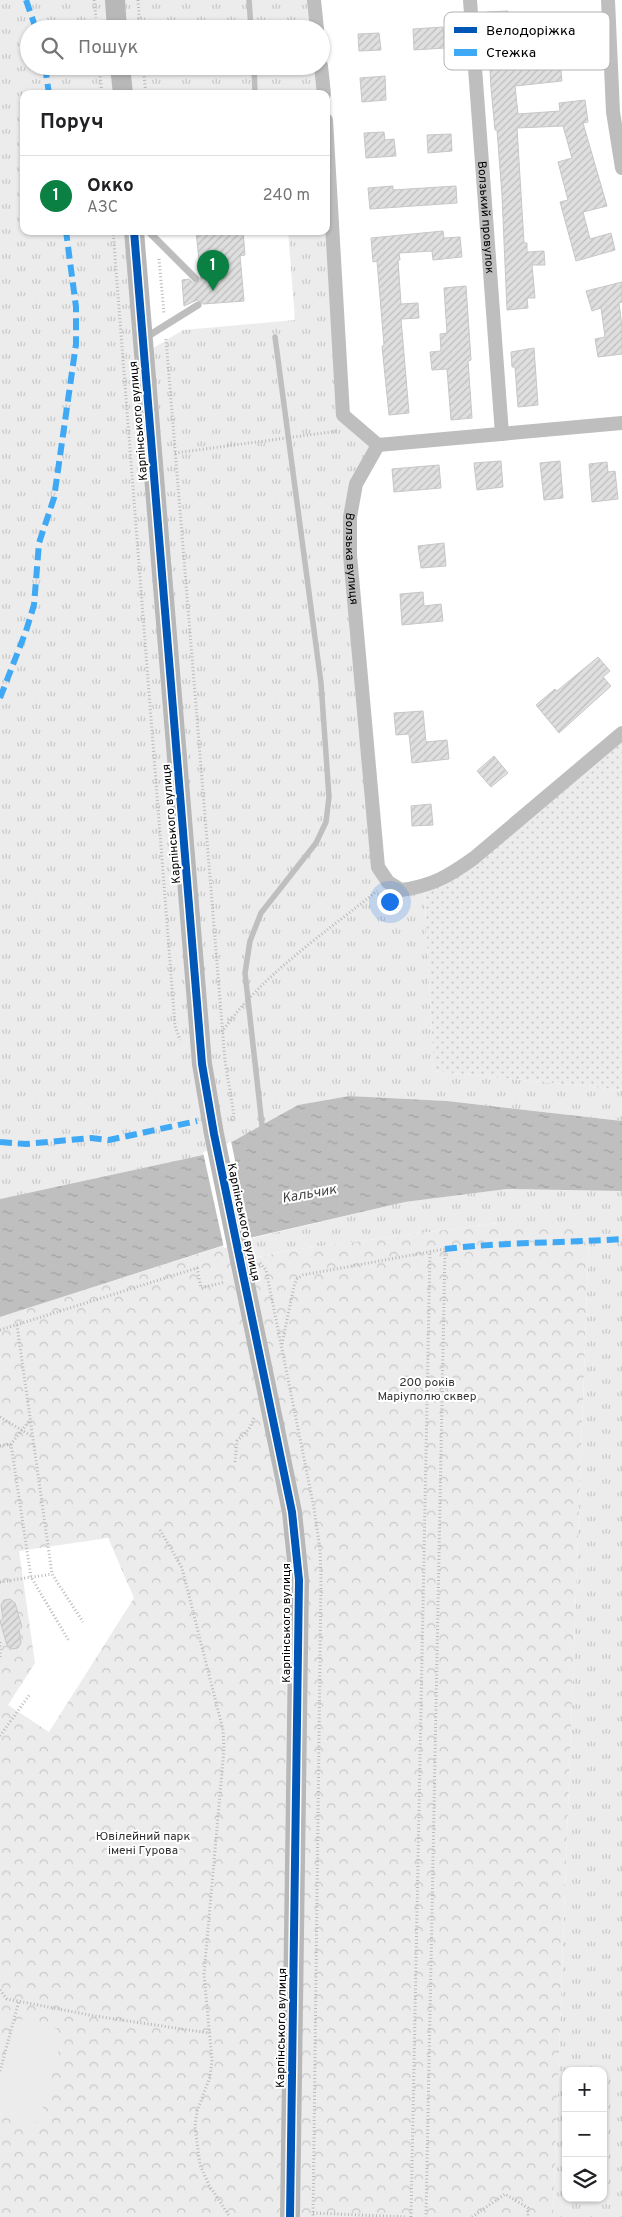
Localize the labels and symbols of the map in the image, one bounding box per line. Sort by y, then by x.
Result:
legend [444,12,610,70]
text: Велодоріжка [486,23,575,40]
text: Стежка [486,45,536,62]
street label: Волзький провулок [473,160,497,275]
pin: 1 [197,250,229,291]
street label: Карпінського вулиця [126,360,152,481]
street label: Волзька вулиця [341,511,361,605]
street label: Карпінського вулиця [159,763,185,884]
your location [377,889,403,915]
street label: Карпінського вулиця [223,1162,263,1283]
water label: Кальчик [281,1181,339,1208]
park label: 200 років Маріуполю сквер [378,1375,477,1405]
street label: Карпінського вулиця [279,1563,295,1683]
park label: Ювілейний парк імені Гурова [96,1829,190,1859]
street label: Карпінського вулиця [273,1968,291,2088]

